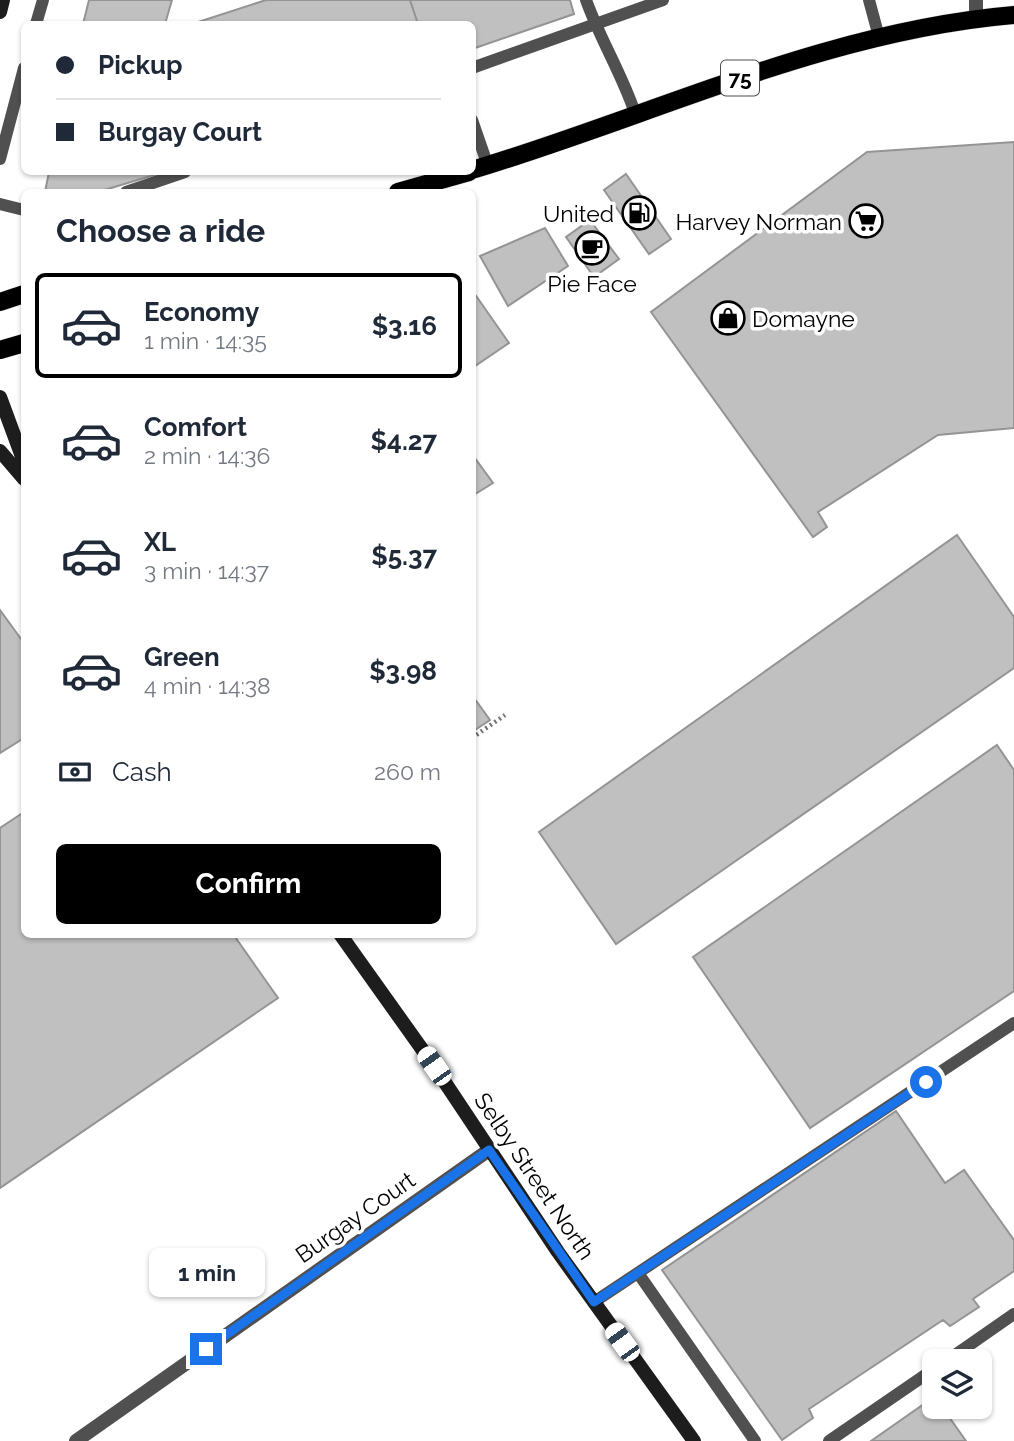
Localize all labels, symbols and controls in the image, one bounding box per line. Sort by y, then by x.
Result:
text: Pickup [98,50,183,80]
road number: 75 [721,60,759,96]
text: Burgay Court [98,117,262,147]
fuel station icon: United [620,194,658,232]
place label: United [543,200,614,227]
supermarket icon: Harvey Norman [847,202,885,240]
place label: Harvey Norman [675,208,842,235]
text: Choose a ride [56,212,265,249]
cafe icon: Pie Face [573,229,611,267]
place label: Pie Face [547,270,637,297]
icon: car [60,294,123,357]
text: Economy [144,297,259,327]
shop icon: Domayne [709,299,747,337]
place label: Domayne [752,305,855,332]
text: $3.16 [372,311,437,341]
text: 1 min · 14:35 [144,327,267,354]
icon: car [60,409,123,472]
text: Comfort [144,412,247,442]
text: $4.27 [371,426,437,456]
text: 2 min · 14:36 [144,442,270,469]
icon: car [60,524,123,587]
text: XL [144,527,176,557]
text: $5.37 [371,541,437,571]
text: 3 min · 14:37 [144,557,269,584]
icon: car [60,639,123,702]
text: Green [144,642,220,672]
text: $3.98 [369,656,437,686]
text: 4 min · 14:38 [144,672,271,699]
icon: cash [56,753,94,791]
text: Cash [112,757,172,787]
text: 260 m [374,758,441,785]
button: Confirm [56,844,441,924]
car [414,1043,455,1089]
route start [910,1066,942,1098]
street label: Selby Street North [469,1088,601,1264]
street label: Burgay Court [290,1166,420,1268]
callout: 1 min [148,1248,264,1296]
text: 1 min [178,1259,236,1286]
car [602,1319,643,1365]
route end [190,1333,222,1365]
map controls [922,1349,992,1419]
button: layers [922,1349,992,1419]

